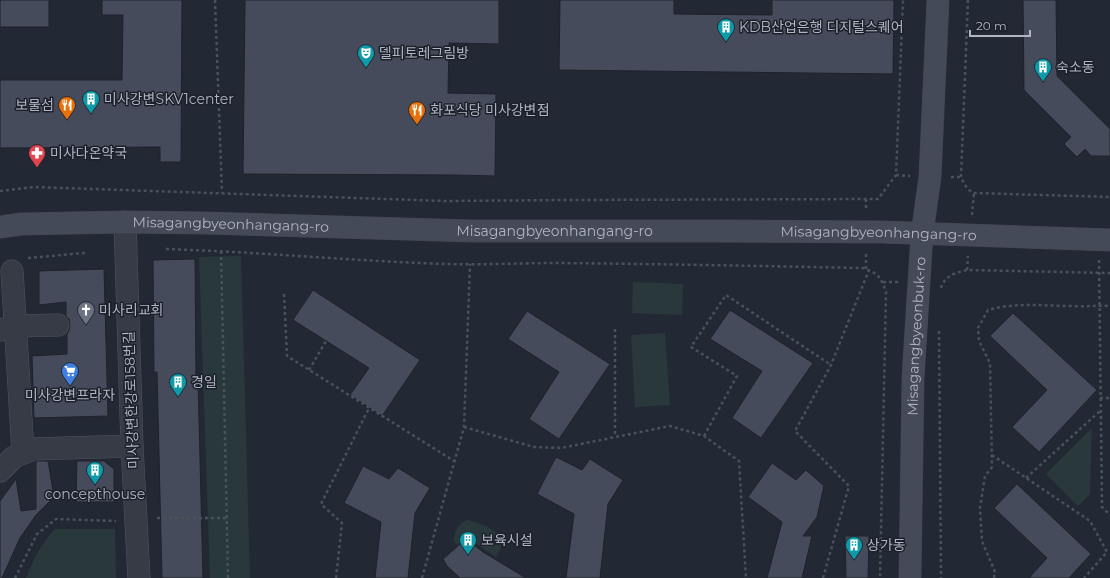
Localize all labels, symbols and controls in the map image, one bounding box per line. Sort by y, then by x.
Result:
scale bar [970,12,1030,38]
building icon: KDB산업은행 디지털스퀘어 [716,17,736,42]
place label: KDB산업은행 디지털스퀘어 [739,18,904,36]
text: 20 m [976,18,1007,33]
theatre icon: 델피토레그림방 [356,43,376,68]
place label: 델피토레그림방 [379,44,469,62]
building icon: 숙소동 [1033,57,1053,82]
place label: 숙소동 [1056,58,1095,76]
building icon: 미사강변SKV1center [81,89,101,114]
place label: 미사강변SKV1center [104,90,234,108]
restaurant icon: 보물섬 [57,95,77,120]
place label: 보물섬 [15,96,54,114]
restaurant icon: 화포식당 미사강변점 [407,100,427,125]
place label: 화포식당 미사강변점 [430,101,550,119]
pharmacy icon: 미사다온약국 [27,143,47,168]
place label: 미사다온약국 [50,144,127,162]
street label: Misagangbyeonhangang-ro [133,213,329,236]
street label: Misagangbyeonhangang-ro [456,222,653,240]
street label: Misagangbyeonhangang-ro [780,222,977,244]
street label: Misagangbyeonbuk-ro [903,256,930,416]
church icon: 미사리교회 [76,300,96,325]
place label: 미사리교회 [99,301,163,319]
street label: 미사강변한강로158번길 [120,331,142,469]
supermarket icon: 미사강변프라자 [60,361,80,386]
building icon: 경일 [168,372,188,397]
place label: 경일 [191,373,217,391]
place label: 미사강변프라자 [25,386,115,404]
building icon: concepthouse [85,460,105,485]
place label: concepthouse [45,485,145,503]
building icon: 보육시설 [458,530,478,555]
place label: 보육시설 [481,531,533,549]
building icon: 상가동 [844,535,864,560]
place label: 상가동 [867,536,906,554]

